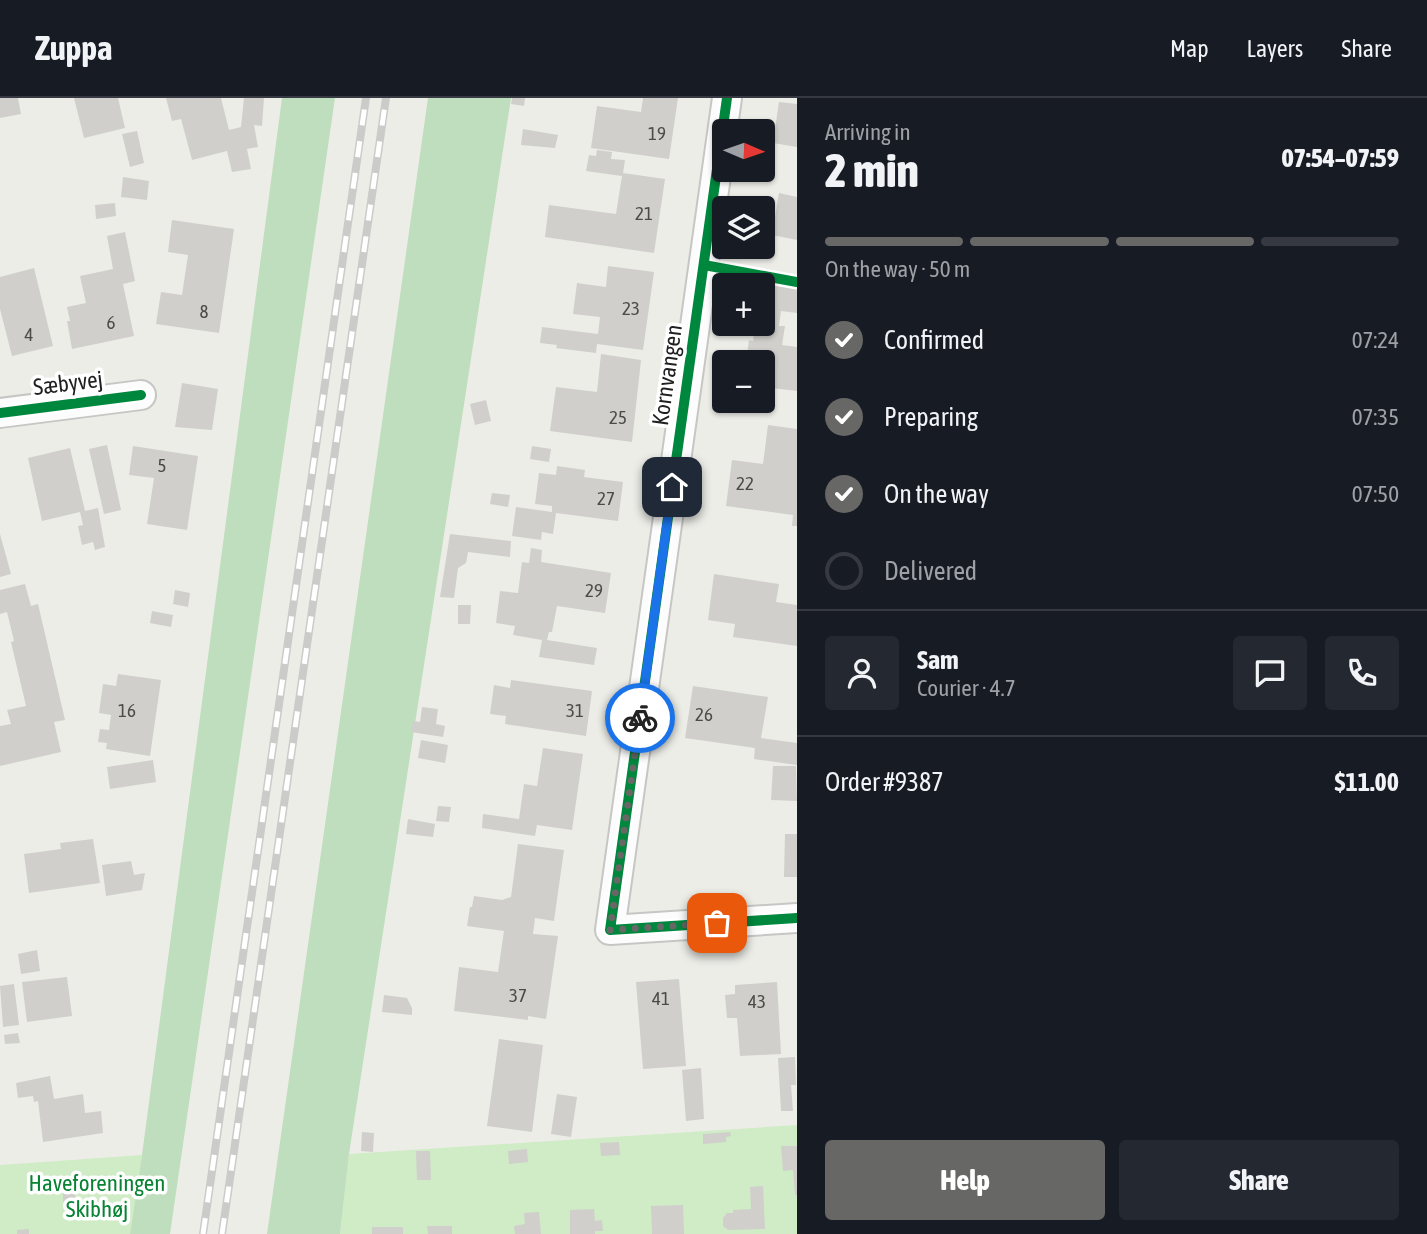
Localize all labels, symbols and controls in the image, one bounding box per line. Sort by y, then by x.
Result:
text: Zuppa [35,29,112,67]
text: Map [1170,35,1209,62]
text: Layers [1247,35,1303,62]
text: Share [1341,35,1392,62]
north arrow [712,119,775,182]
map controls [712,119,775,413]
text: Arriving in [825,119,911,145]
house number: 19 [648,122,666,144]
text: 07:54–07:59 [1282,143,1399,173]
text: 2 min [825,144,919,197]
button: layers [712,196,775,259]
house number: 21 [635,202,653,224]
text: On the way · 50 m [825,256,970,282]
button: + [712,273,775,336]
house number: 23 [622,297,640,319]
house number: 8 [200,300,209,322]
house number: 6 [107,311,116,333]
icon: check [825,321,863,359]
house number: 4 [25,323,34,345]
street label: Kornvangen [647,323,687,427]
text: Confirmed [884,325,984,355]
text: 07:24 [1352,327,1399,353]
button: − [712,350,775,413]
street label: Sæbyvej [32,366,104,400]
icon: check [825,398,863,436]
text: Preparing [884,402,978,432]
text: 07:35 [1352,404,1399,430]
house number: 25 [609,406,627,428]
house number: 5 [158,454,166,476]
pin [642,457,702,517]
icon: home [653,468,691,506]
house number: 22 [736,472,754,494]
icon: check [825,475,863,513]
text: On the way [884,479,989,509]
text: 07:50 [1352,481,1399,507]
house number: 27 [597,487,615,509]
text: Delivered [884,556,977,586]
house number: 29 [585,579,603,601]
button: person [825,636,899,710]
button: chat [1233,636,1307,710]
button: phone [1325,636,1399,710]
text: Sam [917,645,959,675]
text: Courier · 4.7 [917,675,1016,701]
courier [605,683,675,753]
house number: 16 [118,699,136,721]
house number: 31 [566,699,584,721]
icon: bike [621,699,659,737]
house number: 26 [695,703,713,725]
text: Order #9387 [825,767,944,797]
text: $11.00 [1335,767,1399,797]
pin [687,893,747,953]
icon: bag [698,904,736,942]
house number: 37 [509,984,527,1006]
house number: 41 [652,987,670,1009]
house number: 43 [748,990,766,1012]
button: Help [825,1140,1105,1220]
button: Share [1119,1140,1399,1220]
park label: Haveforeningen Skibhøj [29,1170,165,1222]

